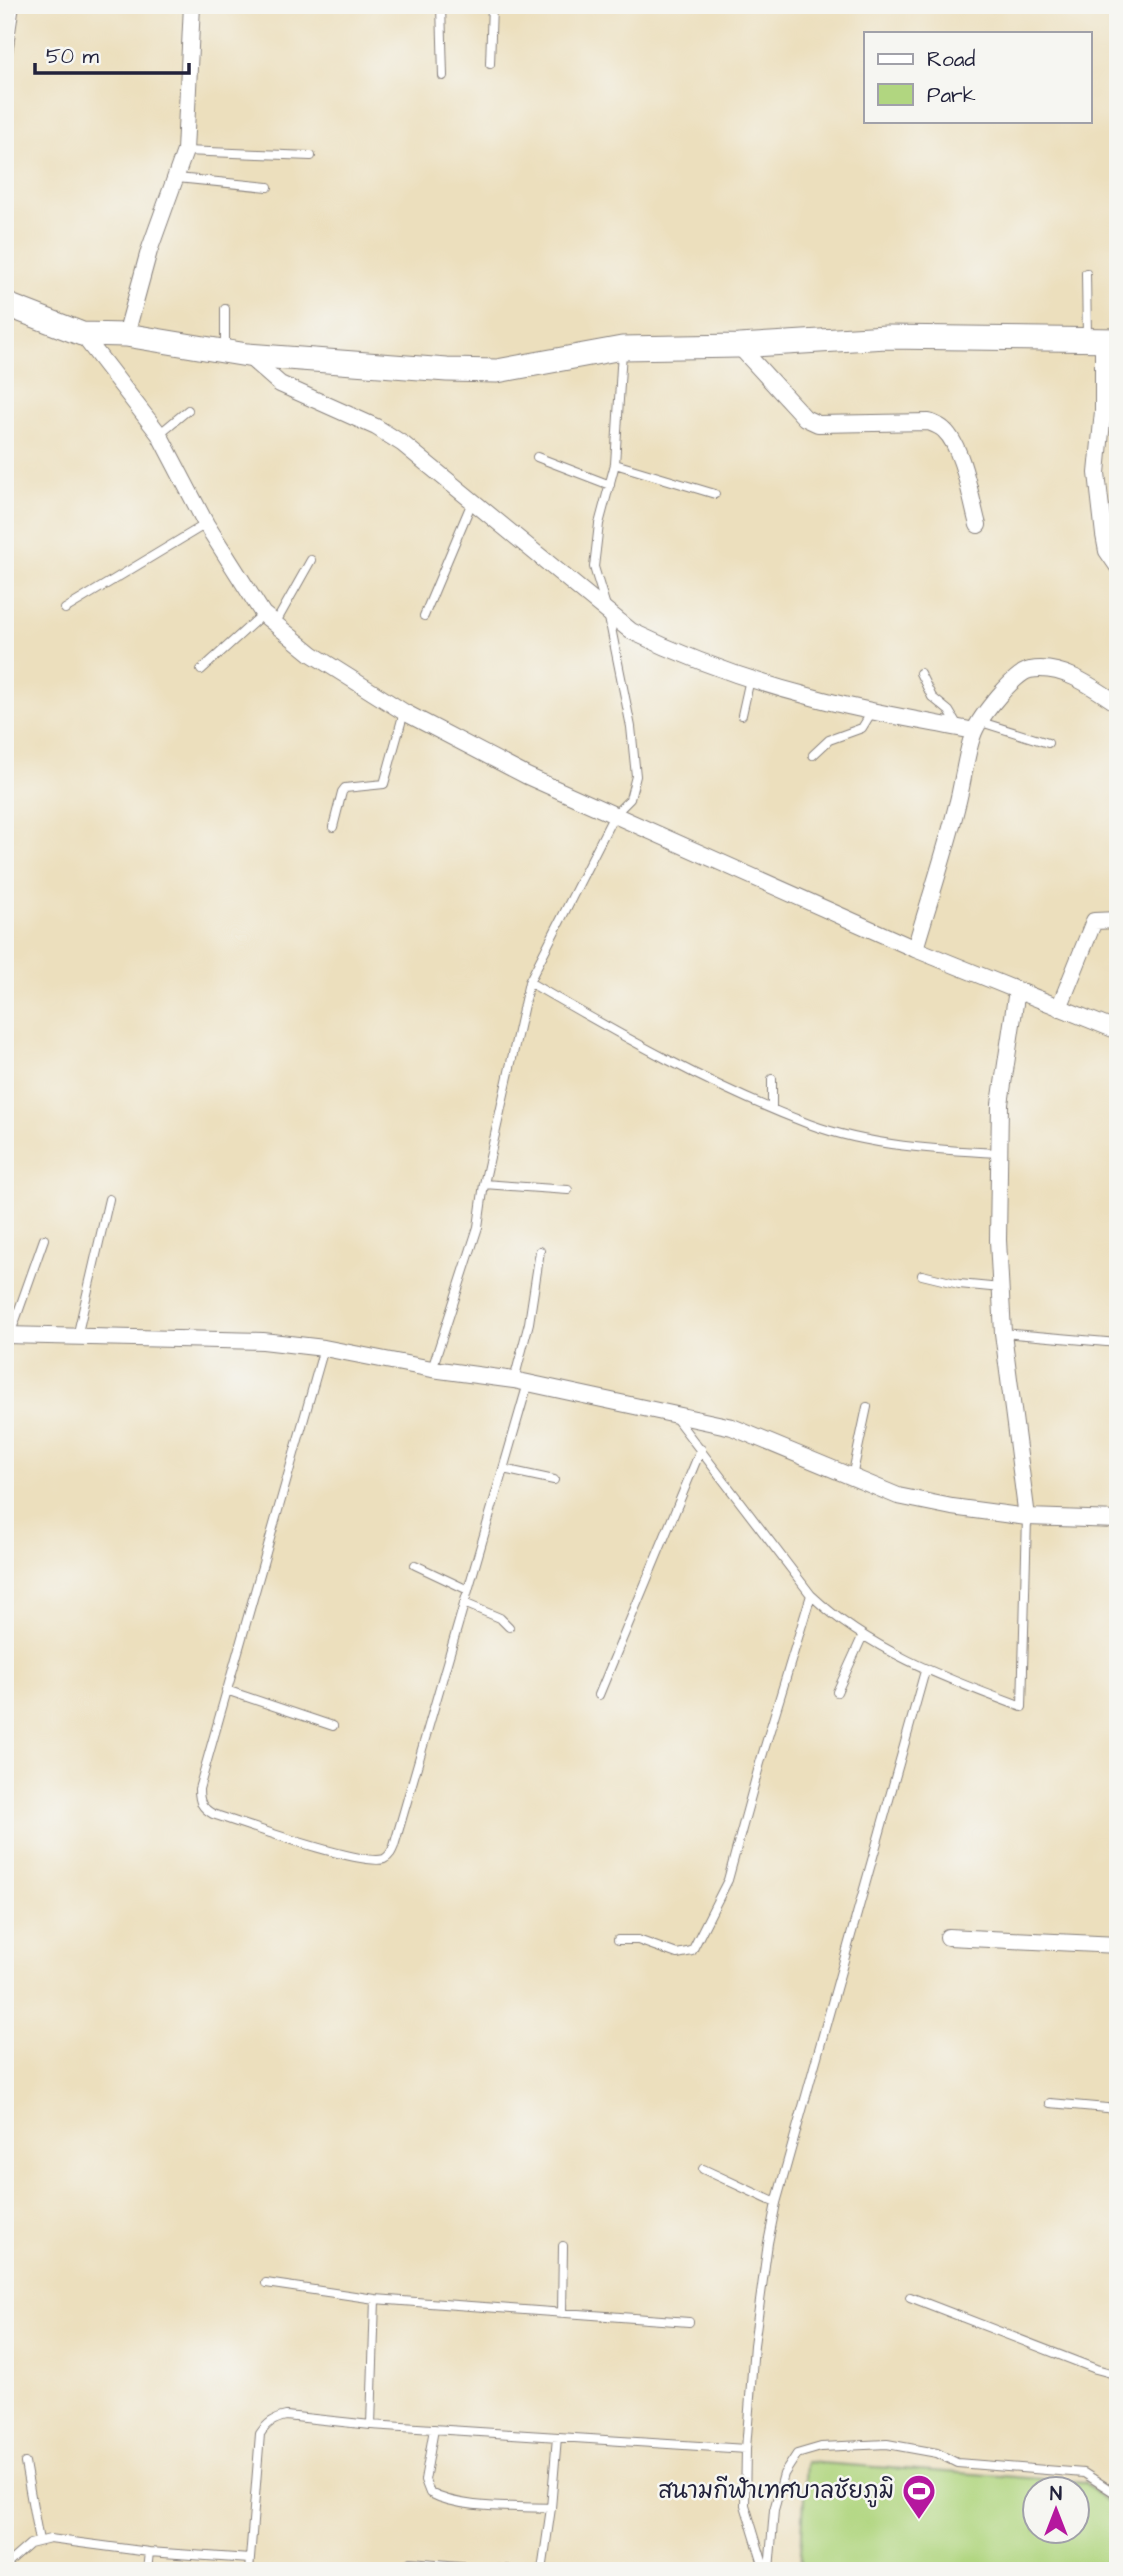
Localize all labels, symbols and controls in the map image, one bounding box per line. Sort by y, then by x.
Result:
scale bar [35,32,189,76]
legend [864,32,1092,122]
text: 50 m [46,42,100,71]
text: Road [927,45,975,74]
text: Park [927,81,976,110]
sports icon: สนามกีฬาเทศบาลชัยภูมิ [900,2472,938,2521]
north arrow [1021,2474,1092,2544]
place label: สนามกีฬาเทศบาลชัยภูมิ [658,2475,894,2508]
text: N [1050,2481,1062,2508]

